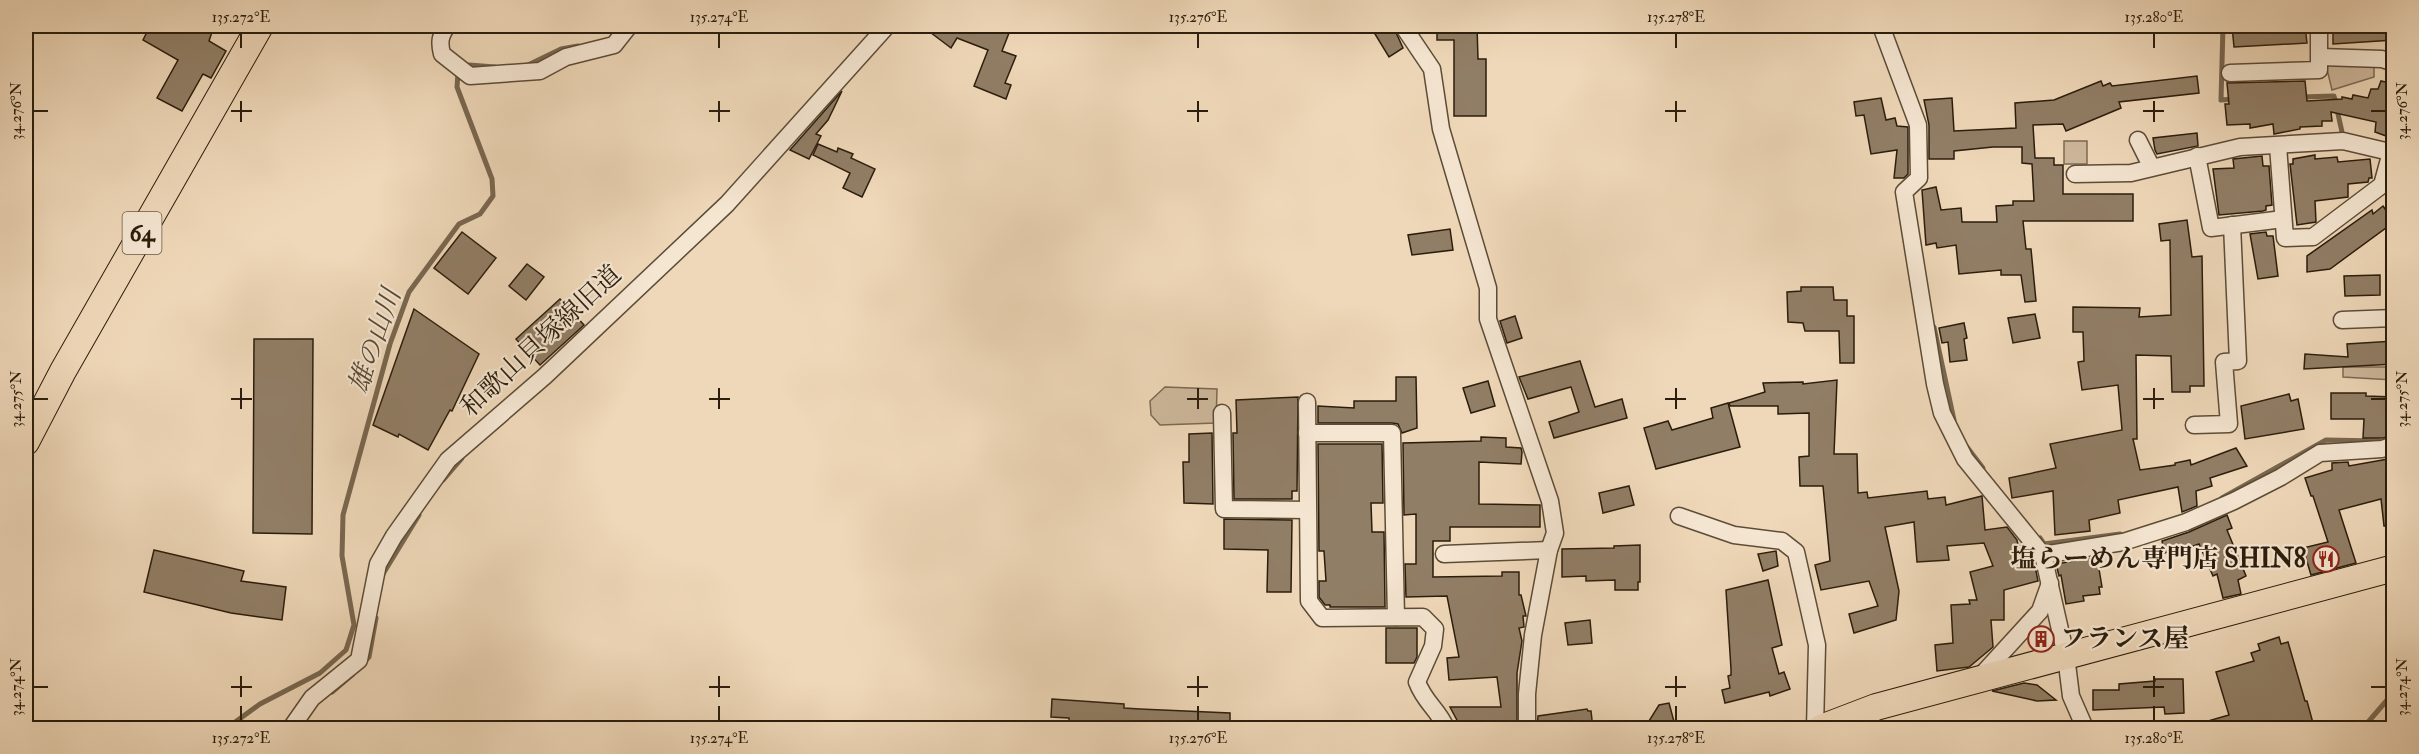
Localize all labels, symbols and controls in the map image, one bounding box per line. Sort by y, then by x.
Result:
text: 135.272°E [212,8,270,27]
text: 135.274°E [690,8,748,27]
text: 135.276°E [1169,8,1227,27]
text: 135.278°E [1647,8,1705,27]
text: 135.280°E [2125,8,2184,27]
text: 34.276°N [7,82,26,140]
text: 34.276°N [2393,82,2412,140]
road number: 64 [122,212,162,254]
street label: 和歌山貝塚線旧道 [454,258,628,424]
water label: 雄の山川 [342,282,409,397]
text: 34.275°N [7,370,26,427]
text: 34.275°N [2393,370,2412,427]
place label: 塩らーめん専門店 SHIN8 [2011,543,2306,575]
restaurant icon: 塩らーめん専門店 SHIN8 [2311,544,2341,574]
place label: フランス屋 [2060,623,2189,655]
building icon: フランス屋 [2026,624,2056,654]
text: 34.274°N [7,658,26,716]
text: 34.274°N [2393,658,2412,716]
text: 135.272°E [212,729,270,748]
text: 135.274°E [690,729,748,748]
text: 135.276°E [1169,729,1227,748]
text: 135.278°E [1647,729,1705,748]
text: 135.280°E [2125,729,2184,748]

